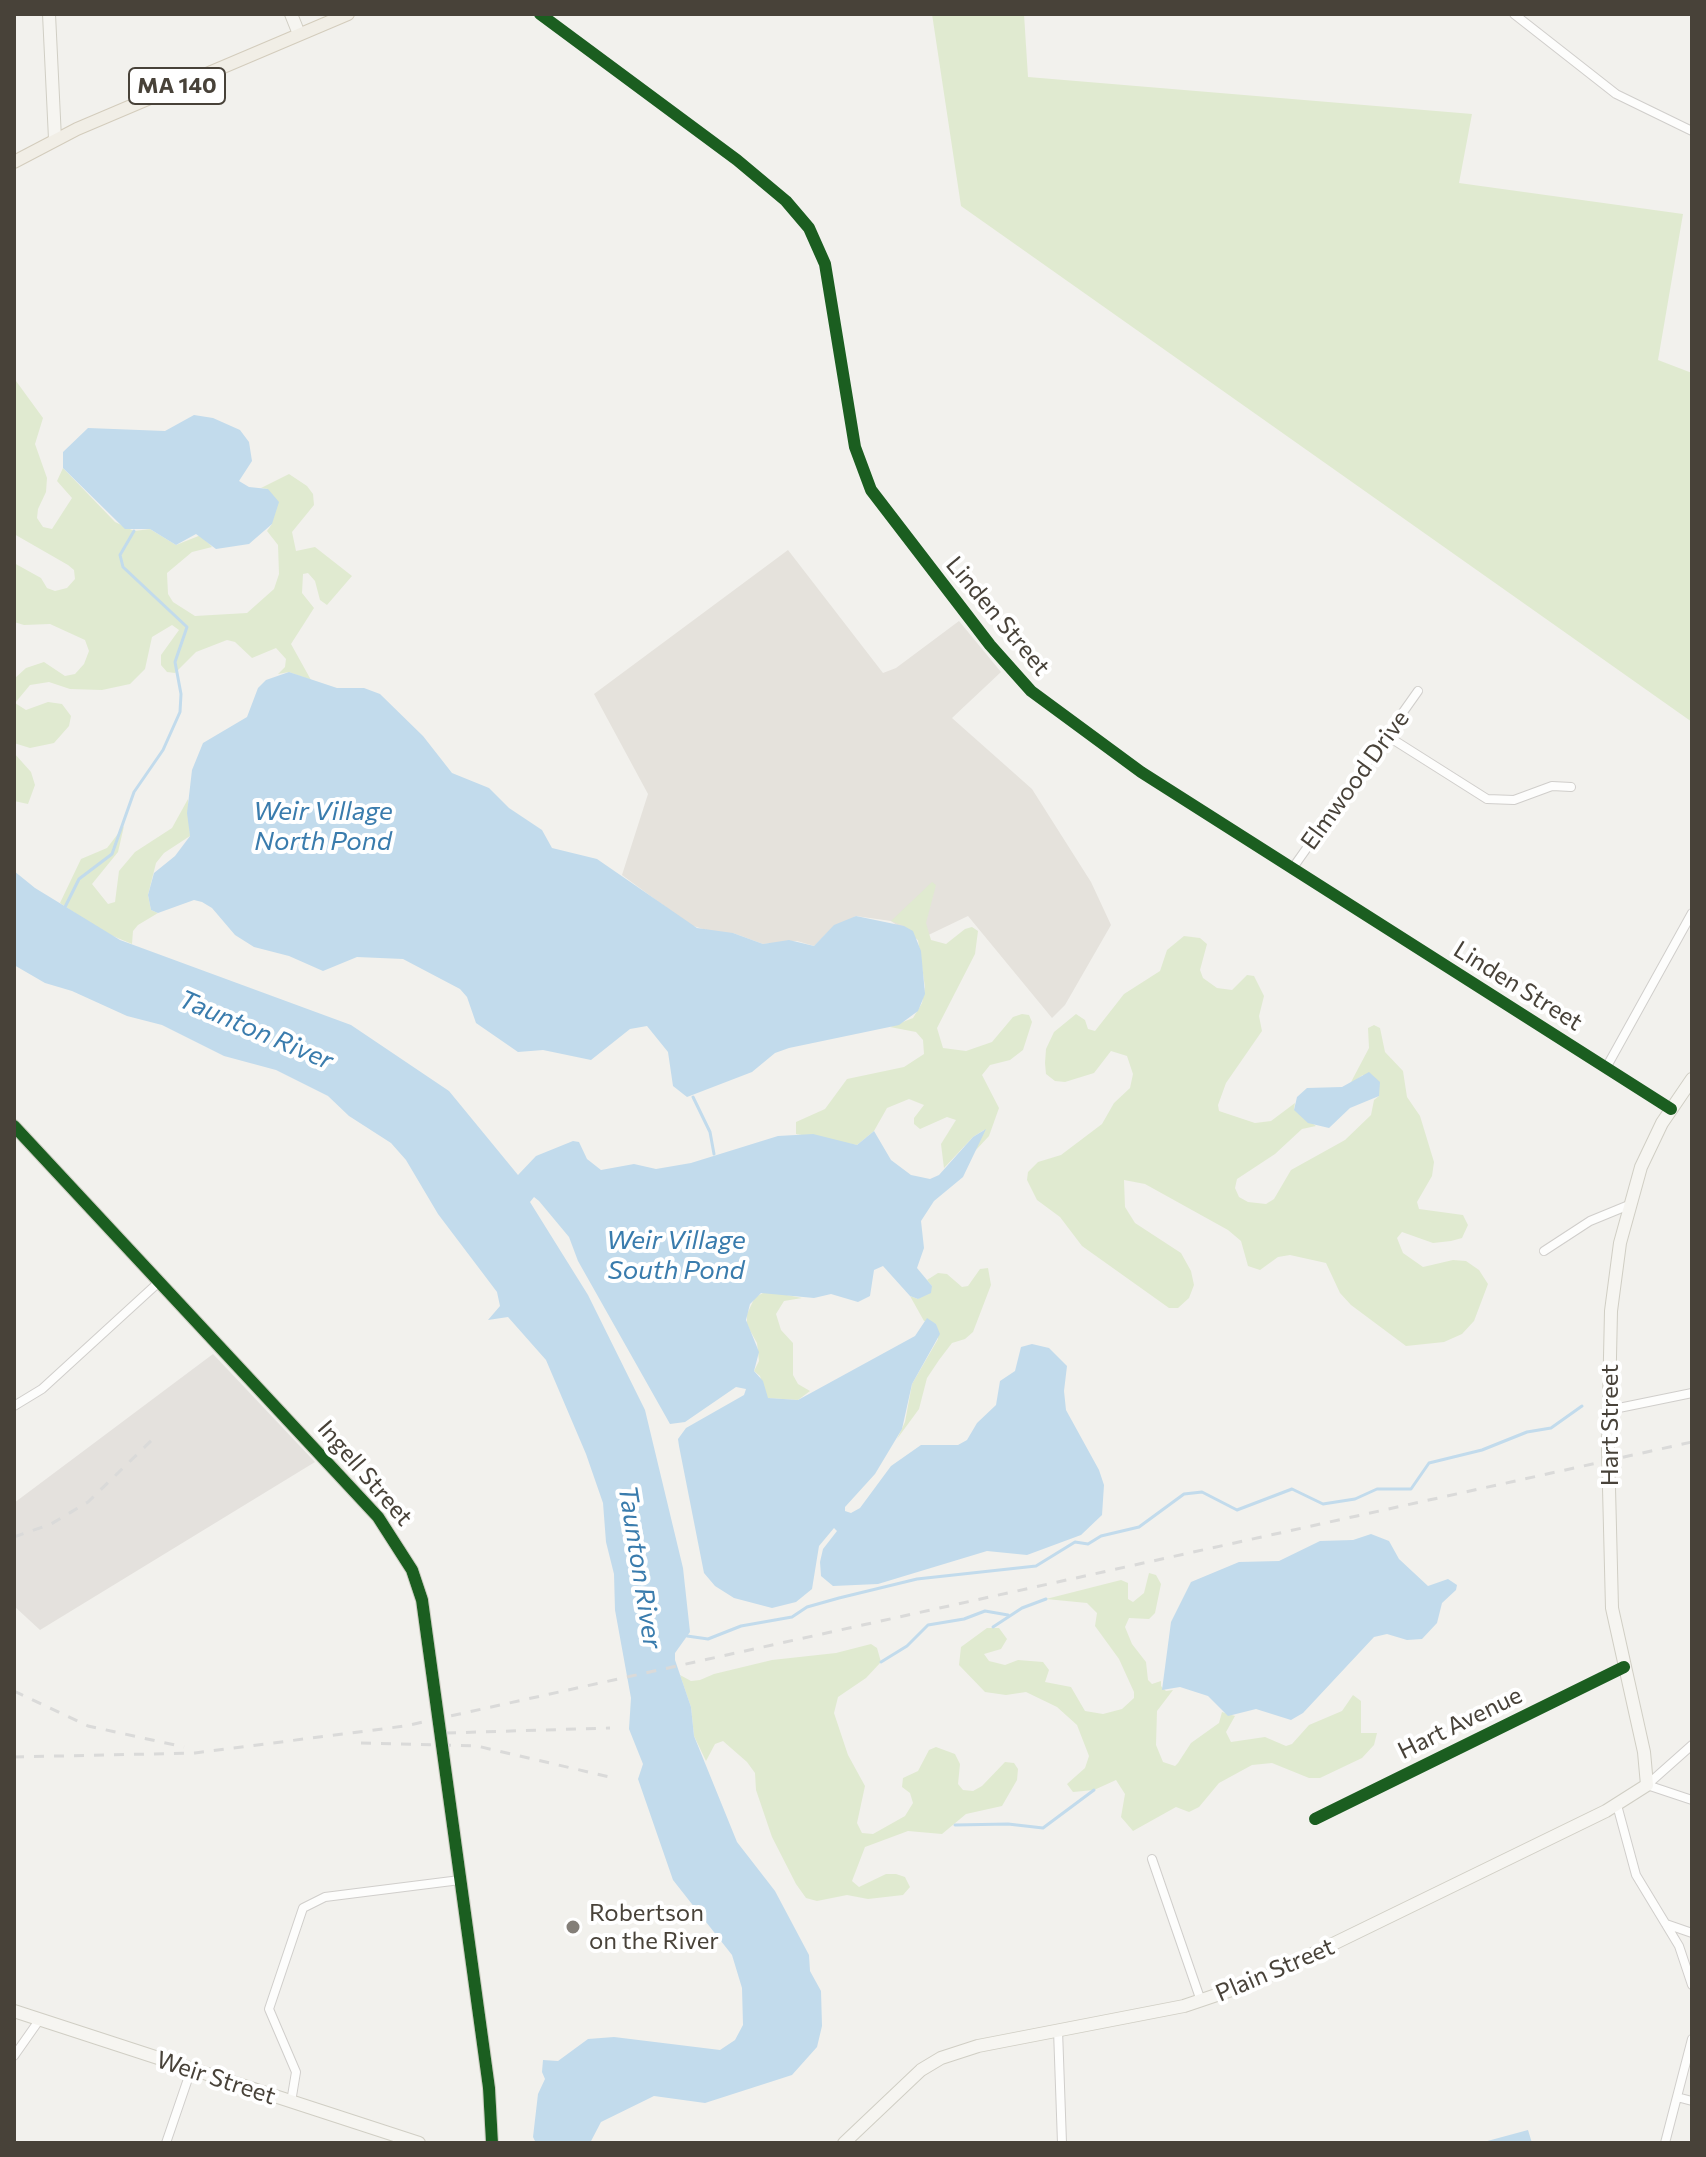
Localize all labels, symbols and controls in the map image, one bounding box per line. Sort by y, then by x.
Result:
road number: MA 140 [129,68,225,104]
street label: Linden Street [940,551,1056,681]
street label: Elmwood Drive [1295,705,1415,855]
water label: Weir Village North Pond [253,795,393,856]
street label: Linden Street [1448,935,1588,1037]
water label: Taunton River [174,983,338,1077]
water label: Weir Village South Pond [606,1224,746,1286]
street label: Hart Street [1596,1364,1624,1486]
street label: Ingell Street [311,1414,419,1532]
water label: Taunton River [612,1483,668,1651]
street label: Hart Avenue [1393,1681,1527,1765]
place label: Robertson on the River [589,1899,719,1955]
marker: Robertson on the River [564,1918,582,1936]
street label: Plain Street [1211,1932,1339,2008]
street label: Weir Street [153,2045,279,2111]

